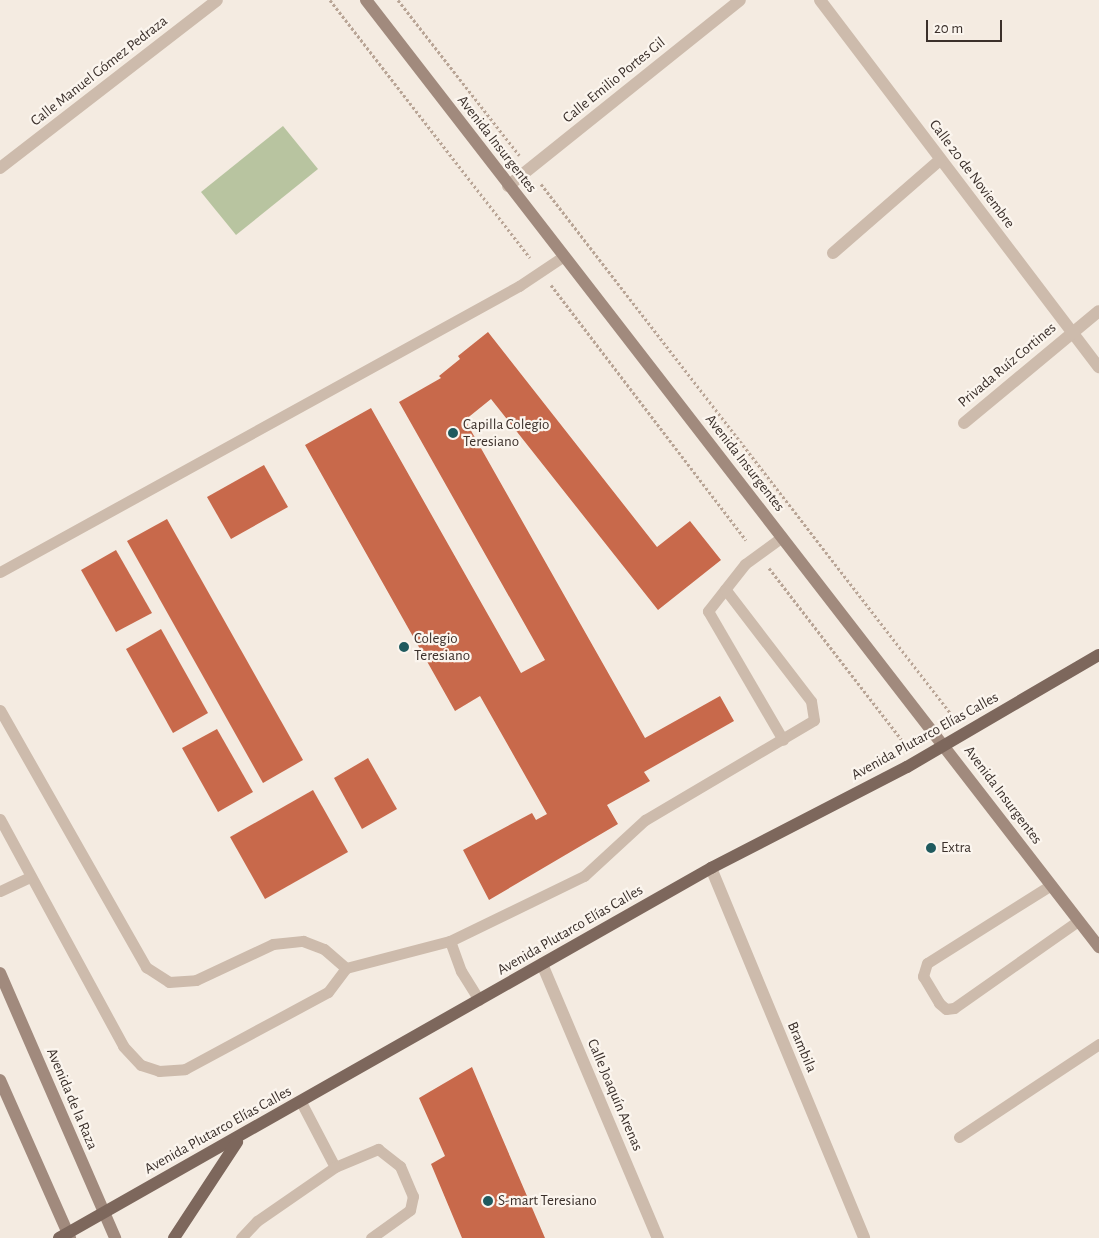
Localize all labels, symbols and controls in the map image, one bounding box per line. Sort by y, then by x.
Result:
scale bar [929,10,1005,42]
street label: Calle Manuel Gómez Pedraza [27,12,171,130]
text: 20 m [934,21,963,36]
street label: Calle Emilio Portes Gil [559,33,669,127]
street label: Avenida Insurgentes [453,92,541,196]
street label: Calle 20 de Noviembre [925,116,1019,232]
street label: Privada Ruíz Cortines [954,319,1060,411]
street label: Avenida Insurgentes [701,411,789,515]
place label: Capilla Colegio Teresiano [463,415,549,450]
marker: Capilla Colegio Teresiano [447,427,459,439]
place label: Colegio Teresiano [414,629,470,664]
marker: Colegio Teresiano [398,641,410,653]
street label: Avenida Plutarco Elías Calles [848,688,1002,784]
street label: Avenida Insurgentes [960,742,1046,848]
place label: Extra [941,839,971,857]
marker: Extra [925,842,937,854]
street label: Avenida Plutarco Elías Calles [494,881,646,979]
street label: Brambila [783,1019,821,1075]
street label: Calle Joaquín Arenas [583,1036,647,1154]
street label: Avenida de la Raza [43,1046,101,1152]
street label: Avenida Plutarco Elías Calles [141,1082,295,1178]
place label: S-mart Teresiano [498,1192,597,1210]
marker: S-mart Teresiano [482,1195,494,1207]

